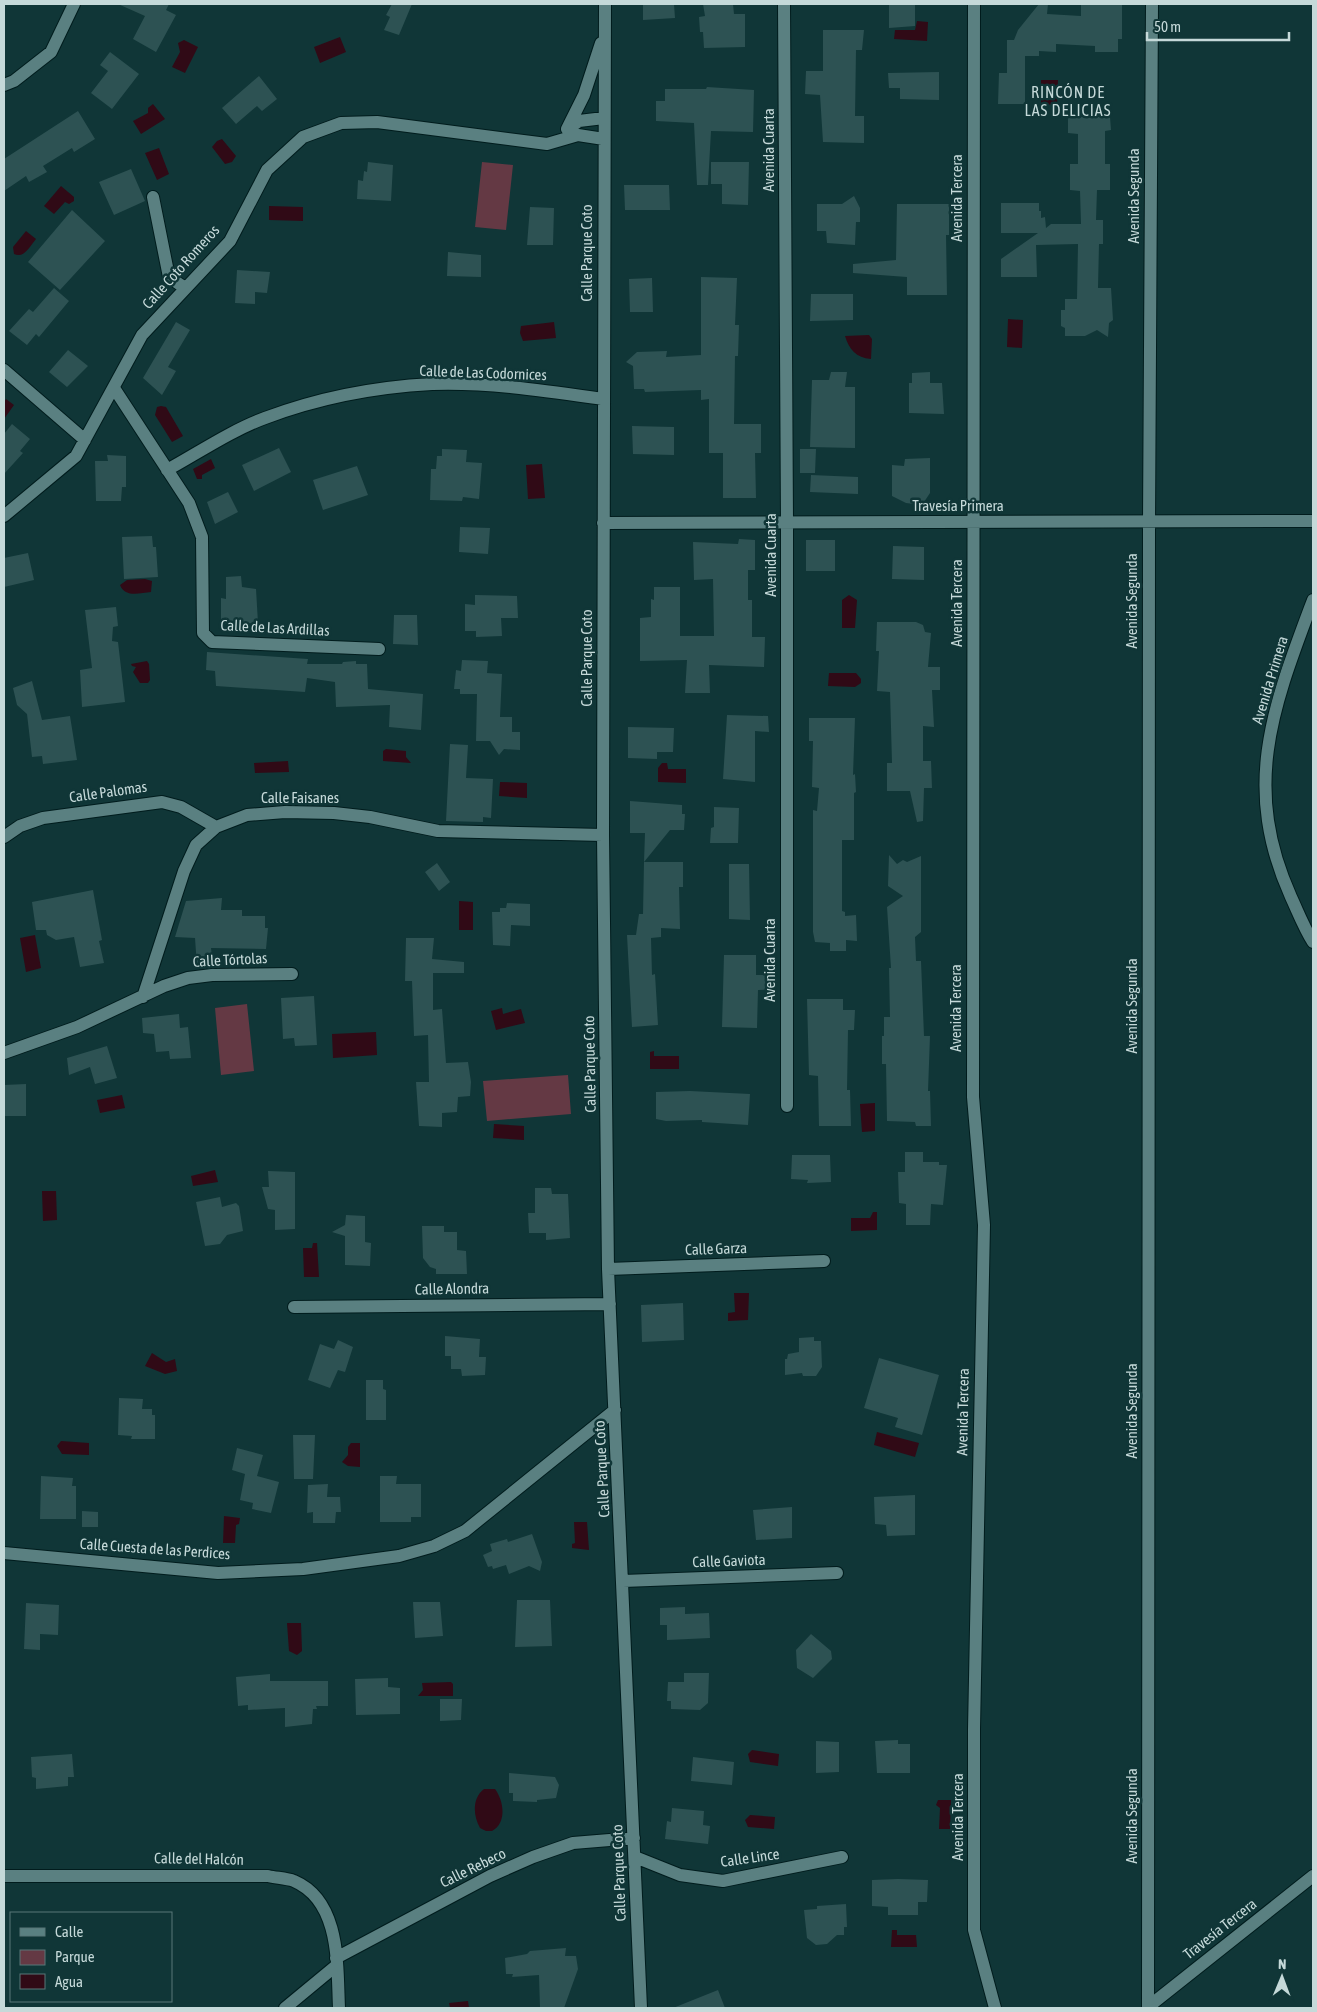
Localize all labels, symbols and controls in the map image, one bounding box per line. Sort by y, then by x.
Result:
scale bar [1147,10,1290,42]
text: 50 m [1154,18,1181,35]
district label: RINCÓN DE LAS DELICIAS [1025,83,1111,119]
street label: Avenida Cuarta [760,108,777,192]
street label: Avenida Segunda [1125,148,1142,244]
street label: Avenida Tercera [948,154,965,242]
street label: Calle Parque Coto [578,204,595,302]
street label: Calle Coto Romeros [139,221,223,312]
street label: Calle de Las Codornices [419,362,547,383]
street label: Travesía Primera [912,497,1004,514]
street label: Avenida Cuarta [762,513,779,597]
street label: Avenida Segunda [1123,553,1140,649]
street label: Avenida Tercera [948,559,965,647]
street label: Calle Parque Coto [578,609,595,707]
street label: Calle de Las Ardillas [220,616,330,639]
street label: Avenida Primera [1248,634,1291,726]
street label: Calle Palomas [68,778,148,805]
street label: Calle Faisanes [261,789,339,806]
street label: Avenida Cuarta [761,918,778,1002]
street label: Calle Tórtolas [192,949,268,970]
street label: Avenida Segunda [1123,958,1140,1054]
street label: Avenida Tercera [947,964,964,1052]
street label: Calle Parque Coto [580,1015,599,1113]
street label: Calle Garza [685,1239,747,1258]
street label: Calle Alondra [415,1279,489,1298]
street label: Avenida Segunda [1123,1363,1140,1459]
street label: Avenida Tercera [953,1368,972,1456]
street label: Calle Parque Coto [590,1420,613,1518]
street label: Calle Cuesta de las Perdices [79,1535,231,1562]
street label: Calle Gaviota [692,1551,766,1570]
street label: Avenida Segunda [1123,1768,1140,1864]
street label: Avenida Tercera [949,1773,966,1861]
street label: Calle Parque Coto [608,1824,629,1922]
street label: Calle Rebeco [437,1844,508,1891]
street label: Calle Lince [719,1845,781,1870]
street label: Calle del Halcón [154,1849,244,1868]
street label: Travesía Tercera [1180,1895,1260,1962]
legend [10,1912,172,2002]
text: Calle [55,1923,84,1940]
text: Parque [55,1948,95,1965]
north arrow [1257,1952,1307,2002]
text: N [1278,1956,1286,1972]
text: Agua [55,1973,83,1990]

